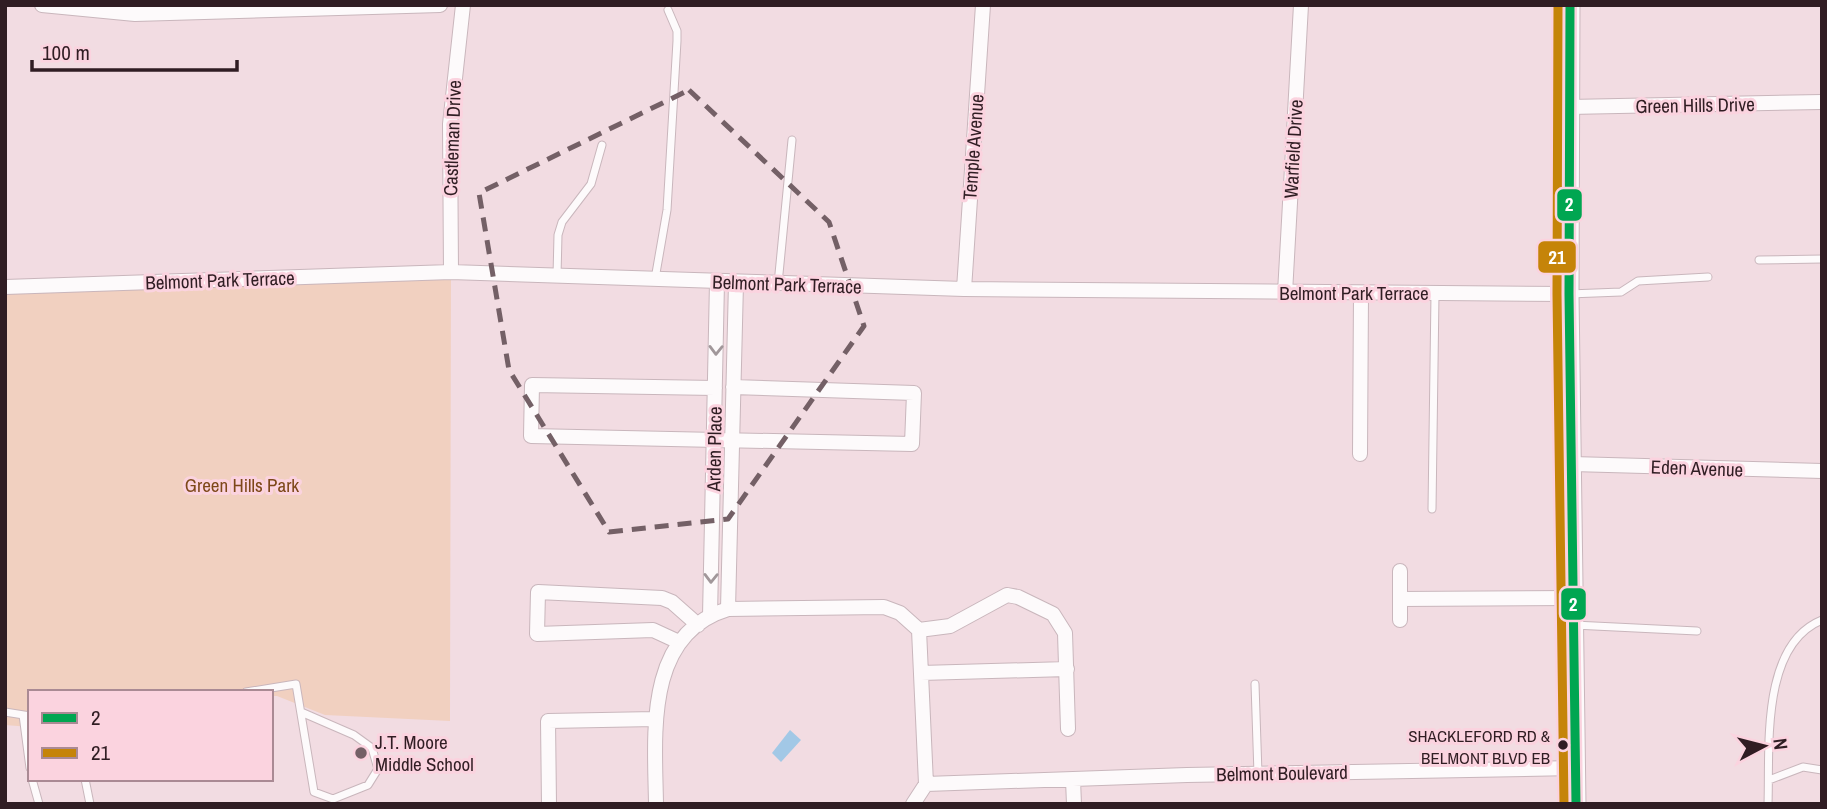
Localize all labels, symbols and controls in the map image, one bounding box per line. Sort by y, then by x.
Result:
scale bar [32,28,236,72]
text: 100 m [42,38,90,67]
street label: Castleman Drive [437,80,467,196]
street label: Green Hills Drive [1635,91,1755,119]
street label: Temple Avenue [956,93,990,201]
street label: Warfield Drive [1277,99,1309,199]
line badge: 2 [1556,188,1583,222]
text: 2 [1565,191,1574,217]
line badge: 21 [1537,240,1577,274]
text: 21 [1548,244,1566,270]
street label: Belmont Park Terrace [145,264,295,296]
street label: Belmont Park Terrace [712,268,862,300]
street label: Belmont Park Terrace [1279,280,1429,306]
one-way arrow [708,345,723,356]
street label: Arden Place [700,406,728,493]
street label: Eden Avenue [1650,453,1744,483]
park label: Green Hills Park [185,472,299,498]
one-way arrow [703,572,718,583]
line badge: 2 [1560,587,1587,621]
text: 2 [1569,591,1578,617]
legend [28,690,273,781]
text: 2 [91,703,101,732]
north arrow [1729,711,1799,781]
place label: SHACKLEFORD RD & BELMONT BLVD EB [1408,724,1551,769]
place label: J.T. Moore Middle School [375,729,474,777]
text: N [1767,737,1794,751]
text: 21 [91,738,111,767]
marker: SHACKLEFORD RD & BELMONT BLVD EB [1556,738,1570,752]
marker: J.T. Moore Middle School [353,745,369,761]
street label: Belmont Boulevard [1216,759,1348,787]

